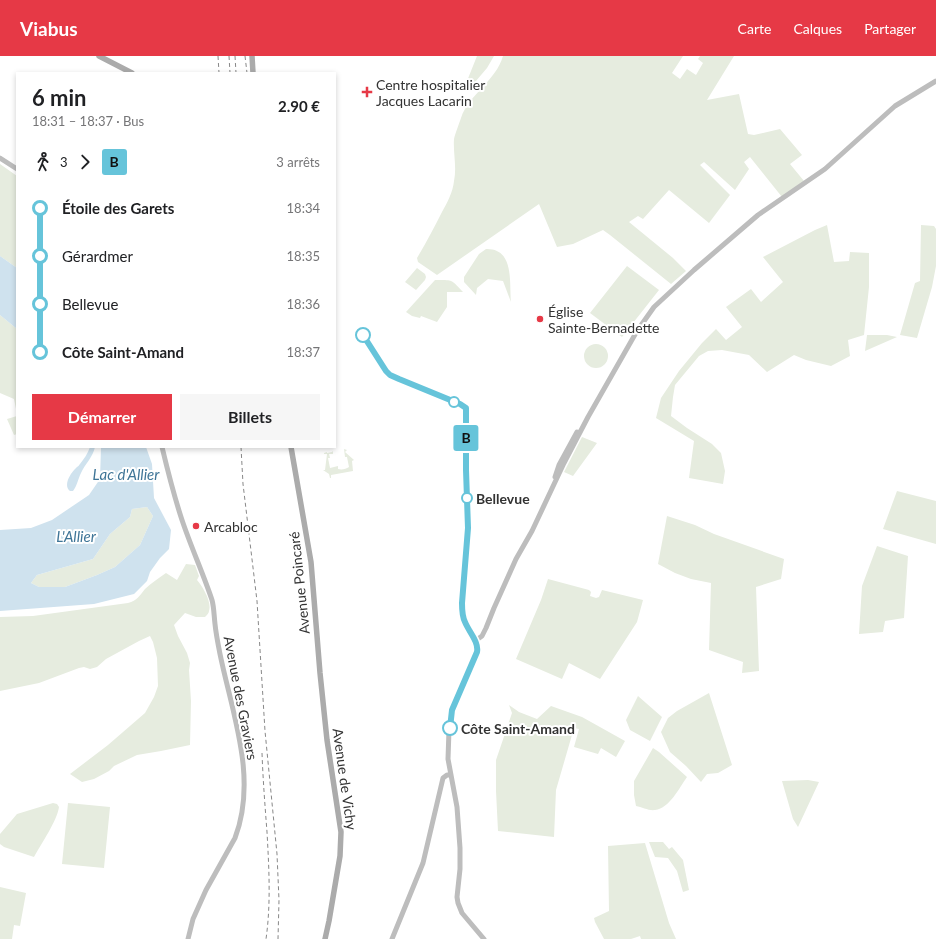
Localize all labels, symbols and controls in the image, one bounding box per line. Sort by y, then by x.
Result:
text: Viabus [20,17,78,40]
text: Carte [738,20,771,37]
text: Calques [793,20,842,37]
text: Partager [864,20,916,37]
place label: Centre hospitalier Jacques Lacarin [376,76,485,109]
text: 6 min [32,84,87,111]
marker: Centre hospitalier Jacques Lacarin [361,86,373,98]
text: 2.90 € [278,97,320,115]
text: 18:31 – 18:37 · Bus [32,113,144,129]
icon: walk [32,151,54,173]
icon: forward [74,151,96,173]
text: B [110,153,119,170]
text: 3 [60,154,68,170]
text: 3 arrêts [276,154,320,170]
text: Étoile des Garets [62,199,174,217]
text: 18:34 [287,200,320,216]
text: Gérardmer [62,247,133,265]
text: 18:35 [287,248,320,264]
text: Bellevue [62,295,118,313]
text: 18:36 [287,296,320,312]
place label: Église Sainte-Bernadette [548,303,659,336]
marker: Église Sainte-Bernadette [535,314,545,324]
unlabelled marker [355,327,371,343]
text: Côte Saint-Amand [62,343,184,361]
text: 18:37 [287,344,320,360]
button: Démarrer [32,394,172,440]
button: Billets [180,394,320,440]
unlabelled marker [448,396,460,408]
line badge: B [453,425,479,451]
text: B [461,429,471,446]
water label: Lac d'Allier [93,465,160,483]
place label: Bellevue [476,490,530,507]
marker: Bellevue [461,492,473,504]
place label: Arcabloc [204,518,258,535]
marker: Arcabloc [191,521,201,531]
water label: L'Allier [56,527,97,545]
street label: Avenue Poincaré [285,531,313,635]
street label: Avenue des Graviers [221,635,261,761]
marker: Côte Saint-Amand [442,720,458,736]
place label: Côte Saint-Amand [461,720,575,737]
street label: Avenue de Vichy [329,727,361,832]

